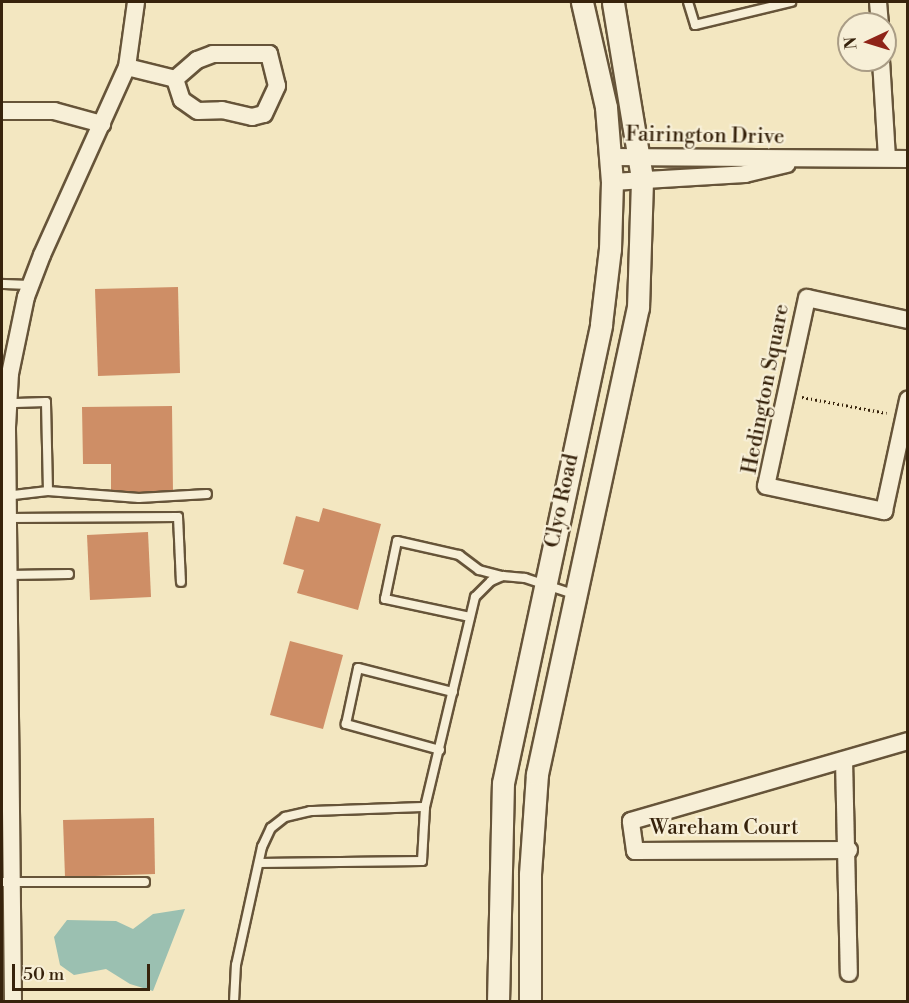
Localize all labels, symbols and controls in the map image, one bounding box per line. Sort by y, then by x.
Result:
north arrow [837,12,897,72]
text: N [841,36,861,50]
street label: Fairington Drive [625,122,785,150]
street label: Hedington Square [737,302,795,476]
street label: Clyo Road [540,452,584,550]
street label: Wareham Court [650,815,798,841]
scale bar [15,952,153,990]
text: 50 m [23,963,64,986]

